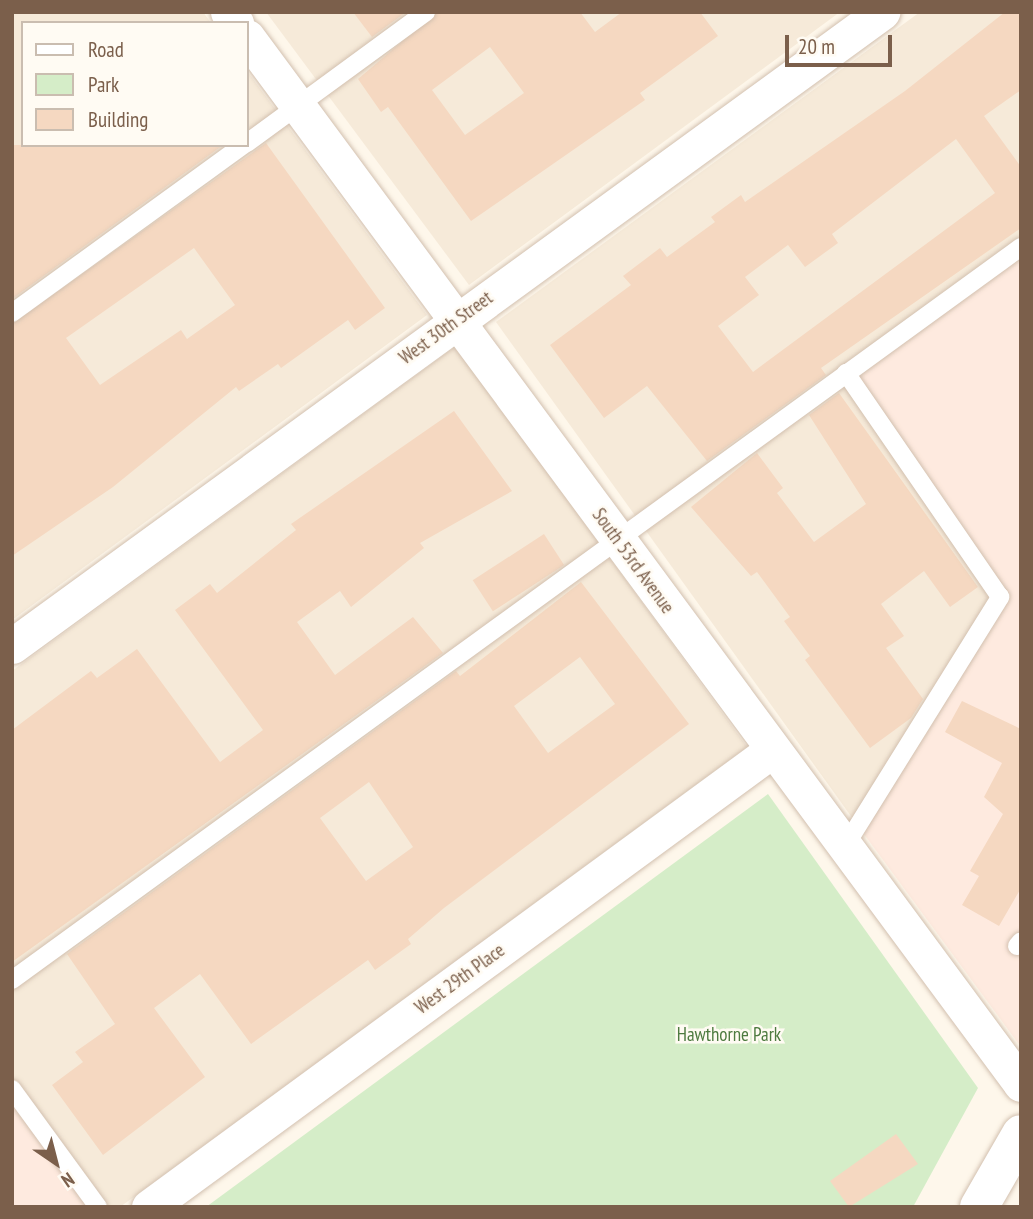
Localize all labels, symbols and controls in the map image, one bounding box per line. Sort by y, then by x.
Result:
legend [21,21,248,147]
scale bar [788,21,895,65]
text: 20 m [798,33,835,60]
text: Road [88,36,124,63]
text: Park [88,71,119,98]
text: Building [88,106,148,133]
street label: West 30th Street [395,287,497,369]
street label: South 53rd Avenue [587,504,679,618]
street label: West 29th Place [411,939,509,1019]
park label: Hawthorne Park [677,1024,781,1046]
north arrow [21,1128,91,1198]
text: N [57,1167,79,1193]

